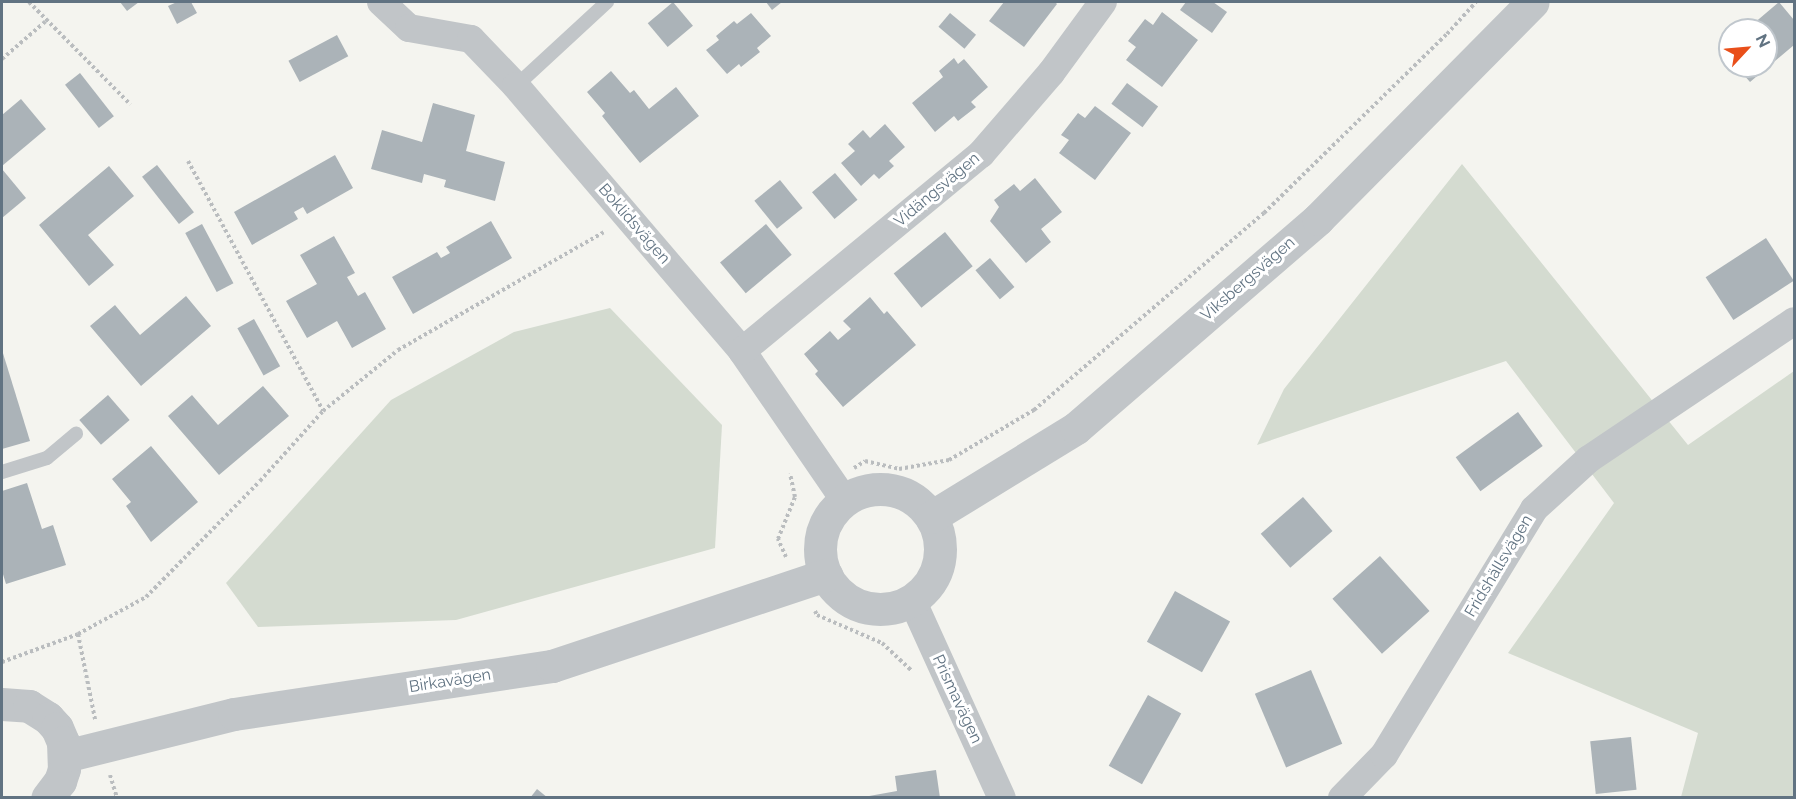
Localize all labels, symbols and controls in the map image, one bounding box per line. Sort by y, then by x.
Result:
north arrow [1718,18,1778,78]
text: N [1752,31,1774,50]
street label: Vidängsvägen [890,149,984,231]
street label: Boklidsvägen [594,180,674,268]
street label: Viksbergsvägen [1197,233,1299,325]
street label: Fridshällsvägen [1461,512,1537,620]
street label: Prismavägen [928,652,986,746]
street label: Birkavägen [408,665,492,697]

